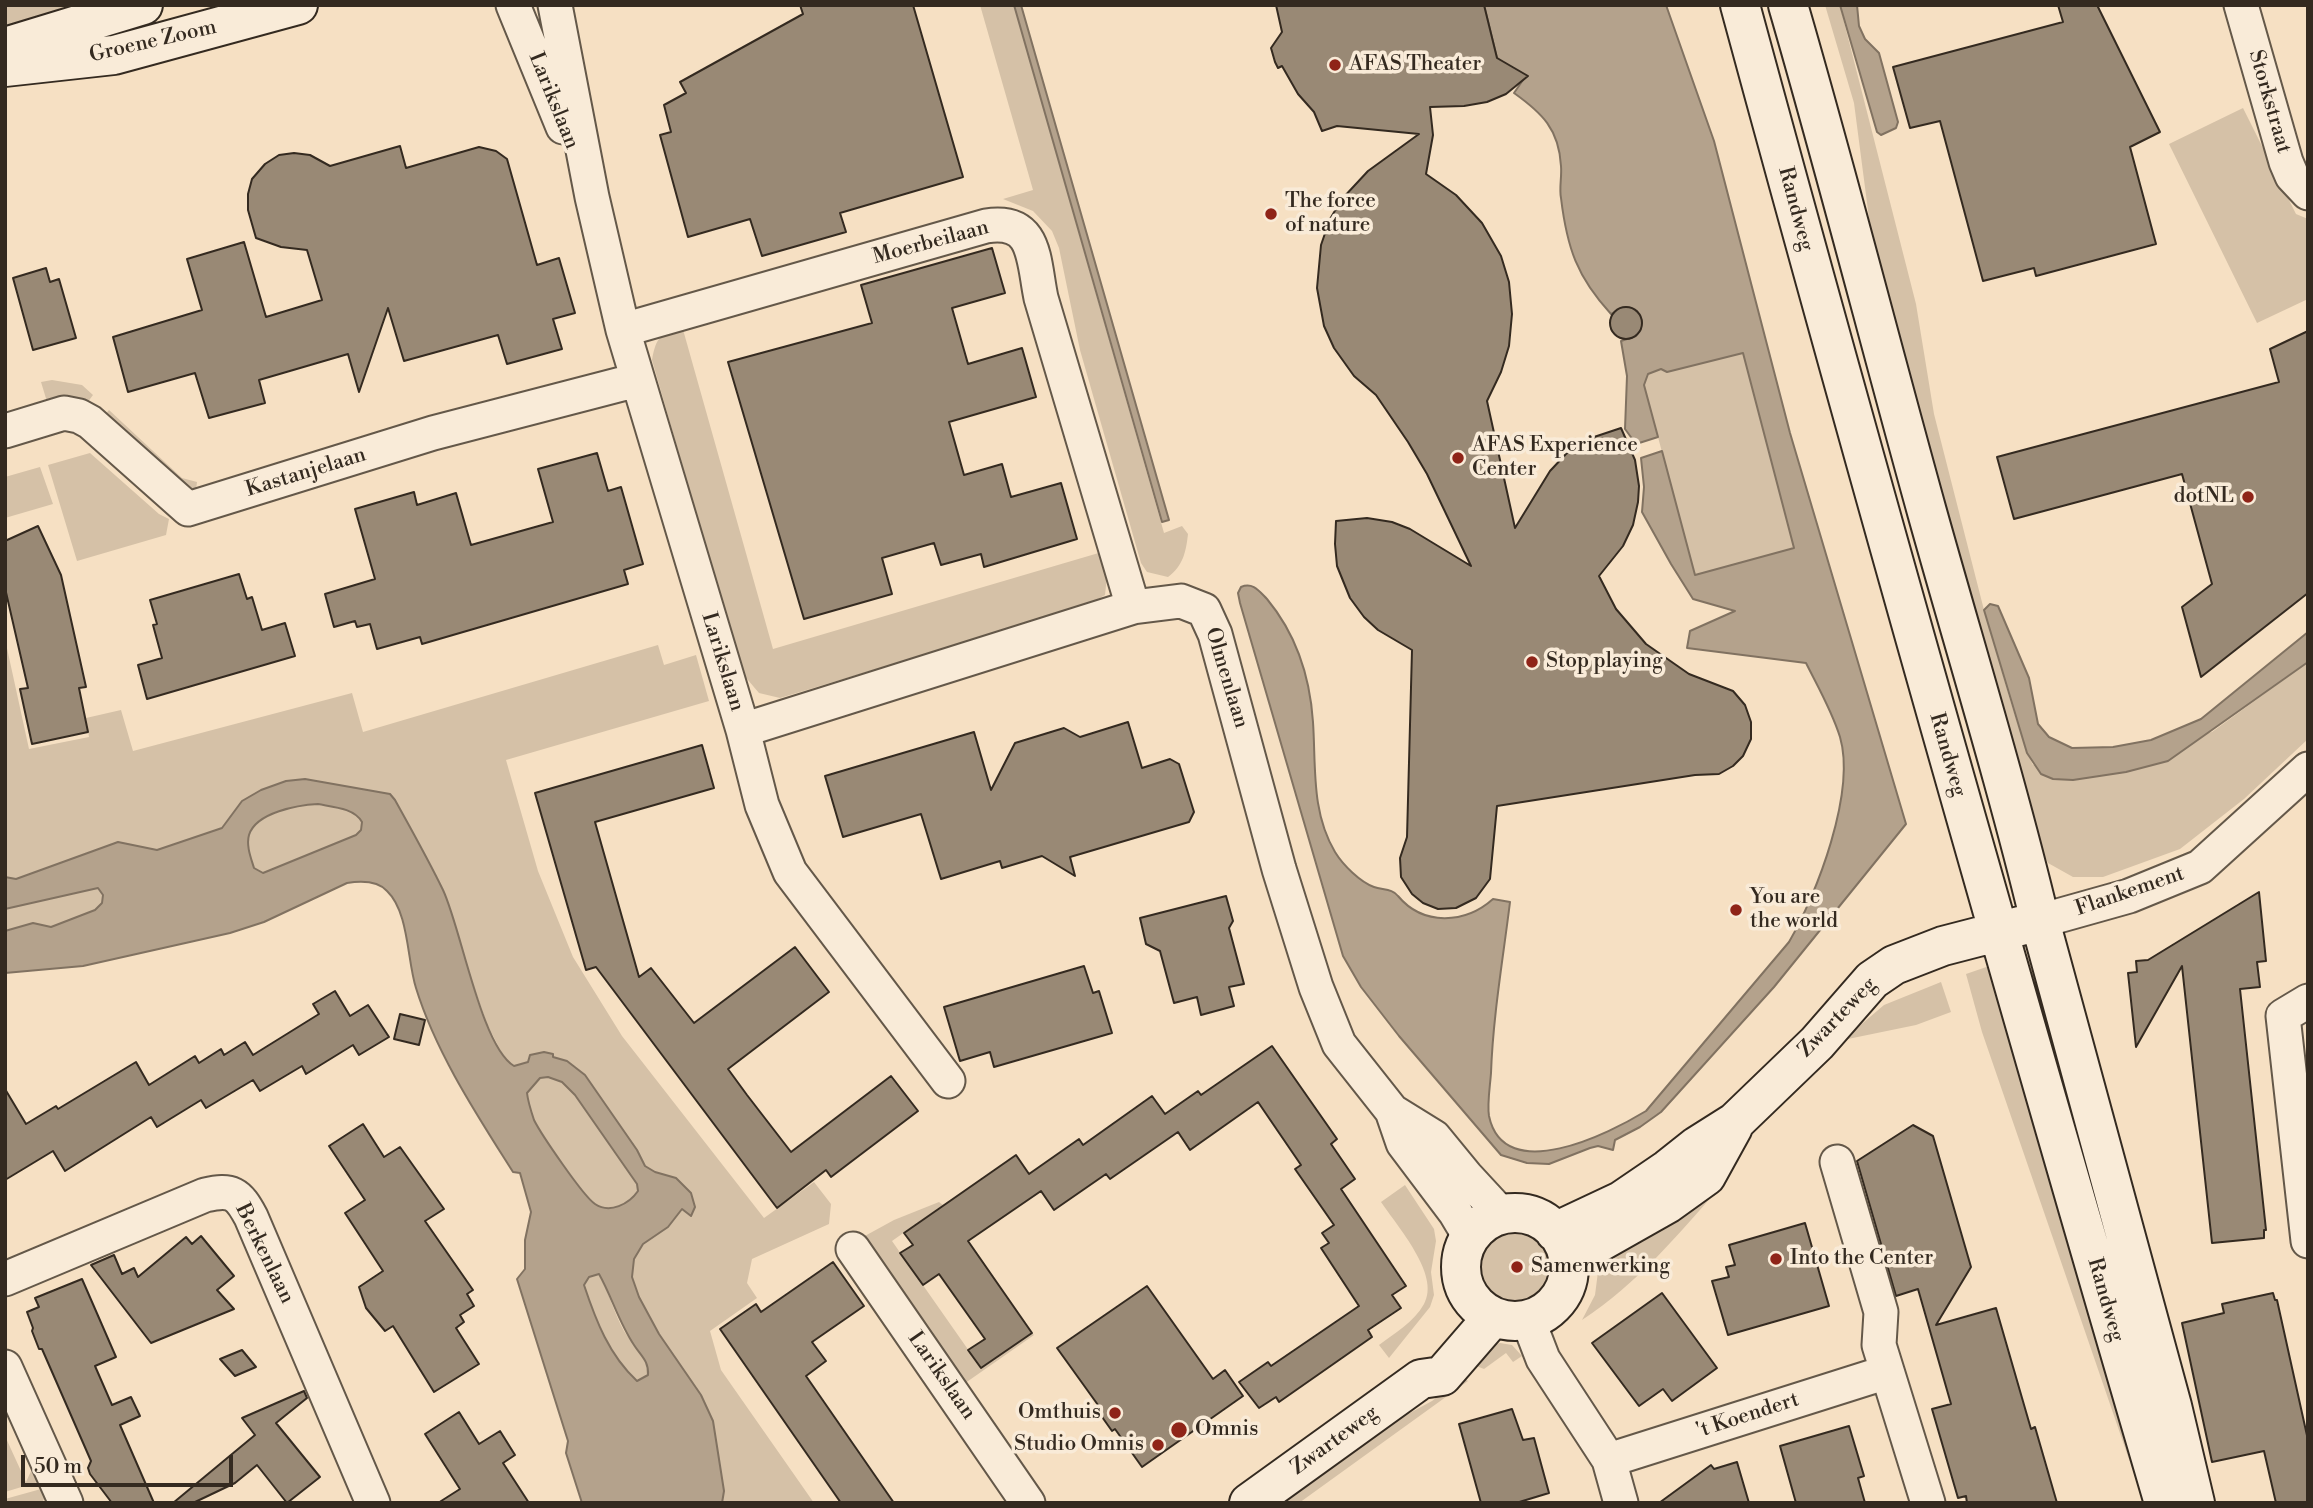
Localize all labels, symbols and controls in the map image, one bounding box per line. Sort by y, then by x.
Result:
street label: Groene Zoom [87,15,219,69]
street label: Storkstraat [2242,48,2296,156]
street label: Larikslaan [522,49,584,153]
place label: AFAS Theater [1349,52,1481,78]
marker: AFAS Theater [1327,57,1343,73]
street label: Randweg [1772,164,1818,254]
place label: The force of nature [1285,189,1376,239]
marker: The force of nature [1263,206,1279,222]
street label: Moerbeilaan [870,215,992,271]
place label: AFAS Experience Center [1472,433,1638,483]
street label: Kastanjelaan [243,443,369,503]
marker: AFAS Experience Center [1450,450,1466,466]
place label: dotNL [2173,484,2234,510]
marker: dotNL [2240,489,2256,505]
street label: Larikslaan [695,610,749,714]
street label: Olmenlaan [1199,625,1253,731]
place label: Stop playing [1546,649,1663,675]
marker: Stop playing [1524,654,1540,670]
street label: Randweg [1923,710,1971,800]
street label: Flankement [2072,862,2188,922]
place label: You are the world [1750,885,1838,935]
marker: You are the world [1728,902,1744,918]
street label: Zwarteweg [1794,973,1882,1063]
street label: Berkenlaan [229,1200,299,1308]
place label: Into the Center [1790,1246,1933,1272]
marker: Into the Center [1768,1251,1784,1267]
place label: Samenwerking [1531,1254,1670,1280]
street label: Randweg [2081,1255,2129,1345]
marker: Samenwerking [1509,1259,1525,1275]
street label: Larikslaan [901,1327,981,1425]
street label: 't Koendert [1694,1388,1802,1444]
place label: Omthuis [1018,1400,1101,1426]
street label: Zwarteweg [1286,1401,1384,1481]
marker: Omthuis [1107,1405,1123,1421]
place label: Omnis [1195,1417,1258,1443]
marker: Omnis [1169,1420,1189,1440]
place label: Studio Omnis [1014,1432,1144,1458]
marker: Studio Omnis [1150,1437,1166,1453]
scale bar [24,1442,236,1486]
text: 50 m [34,1454,82,1480]

